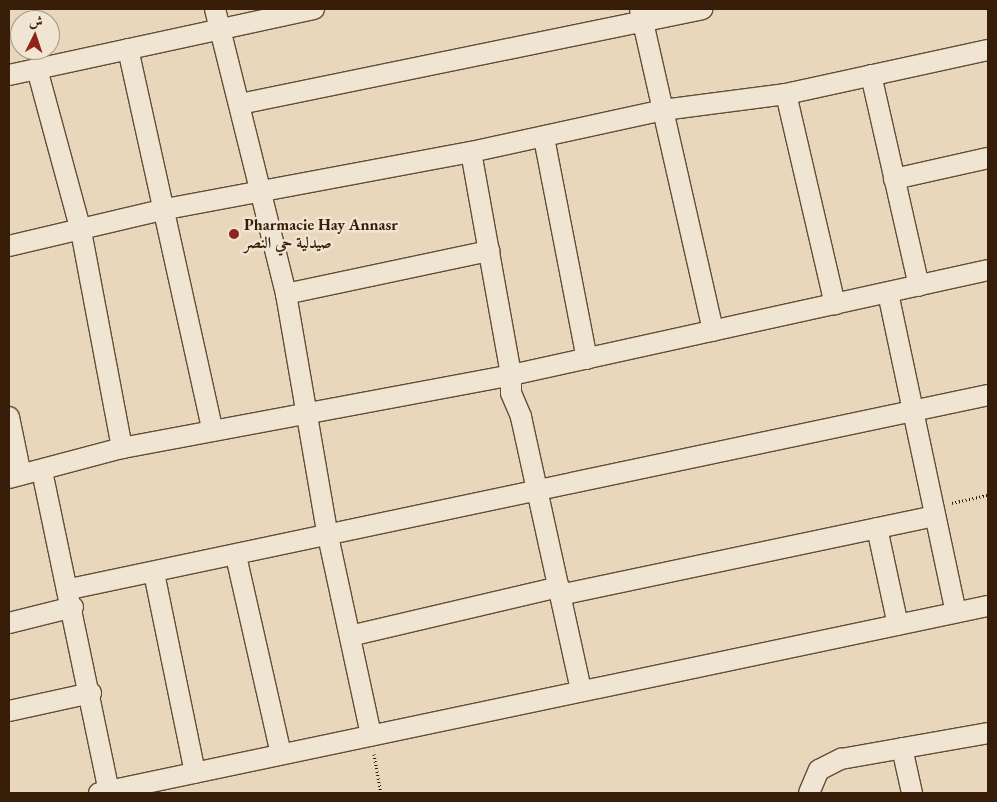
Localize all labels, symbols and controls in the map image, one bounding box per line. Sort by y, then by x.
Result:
north arrow [10,10,60,60]
text: ش [28,12,44,30]
place label: Pharmacie Hay Annasr صيدلية حي النصر [244,215,398,253]
marker: Pharmacie Hay Annasr صيدلية حي النصر [228,228,240,240]

